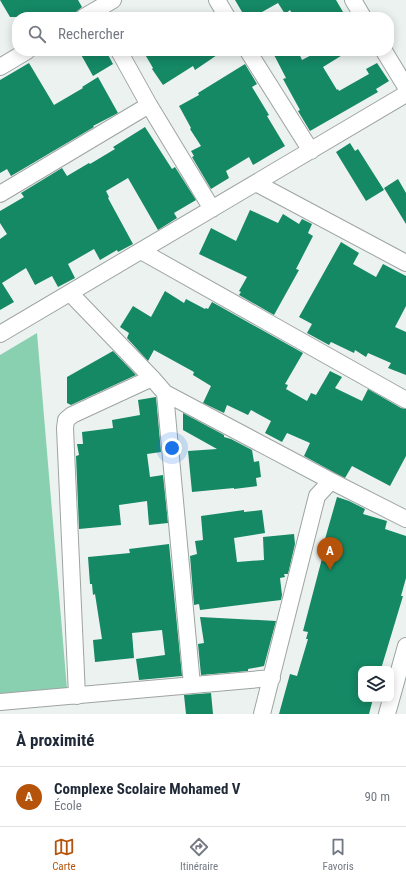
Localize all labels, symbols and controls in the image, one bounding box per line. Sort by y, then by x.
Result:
search box [12,12,394,56]
icon: search [26,23,48,45]
text: Rechercher [58,25,124,43]
your location [162,438,182,458]
pin: A [317,537,343,570]
map controls [358,666,394,702]
button: layers [358,666,394,702]
text: À proximité [16,730,94,750]
text: Complexe Scolaire Mohamed V [54,780,240,798]
text: A [25,789,33,804]
text: 90 m [364,789,390,804]
text: École [54,798,82,813]
tab: Carte [52,836,76,873]
tab: Itinéraire [180,836,218,873]
tab: Favoris [323,836,354,873]

